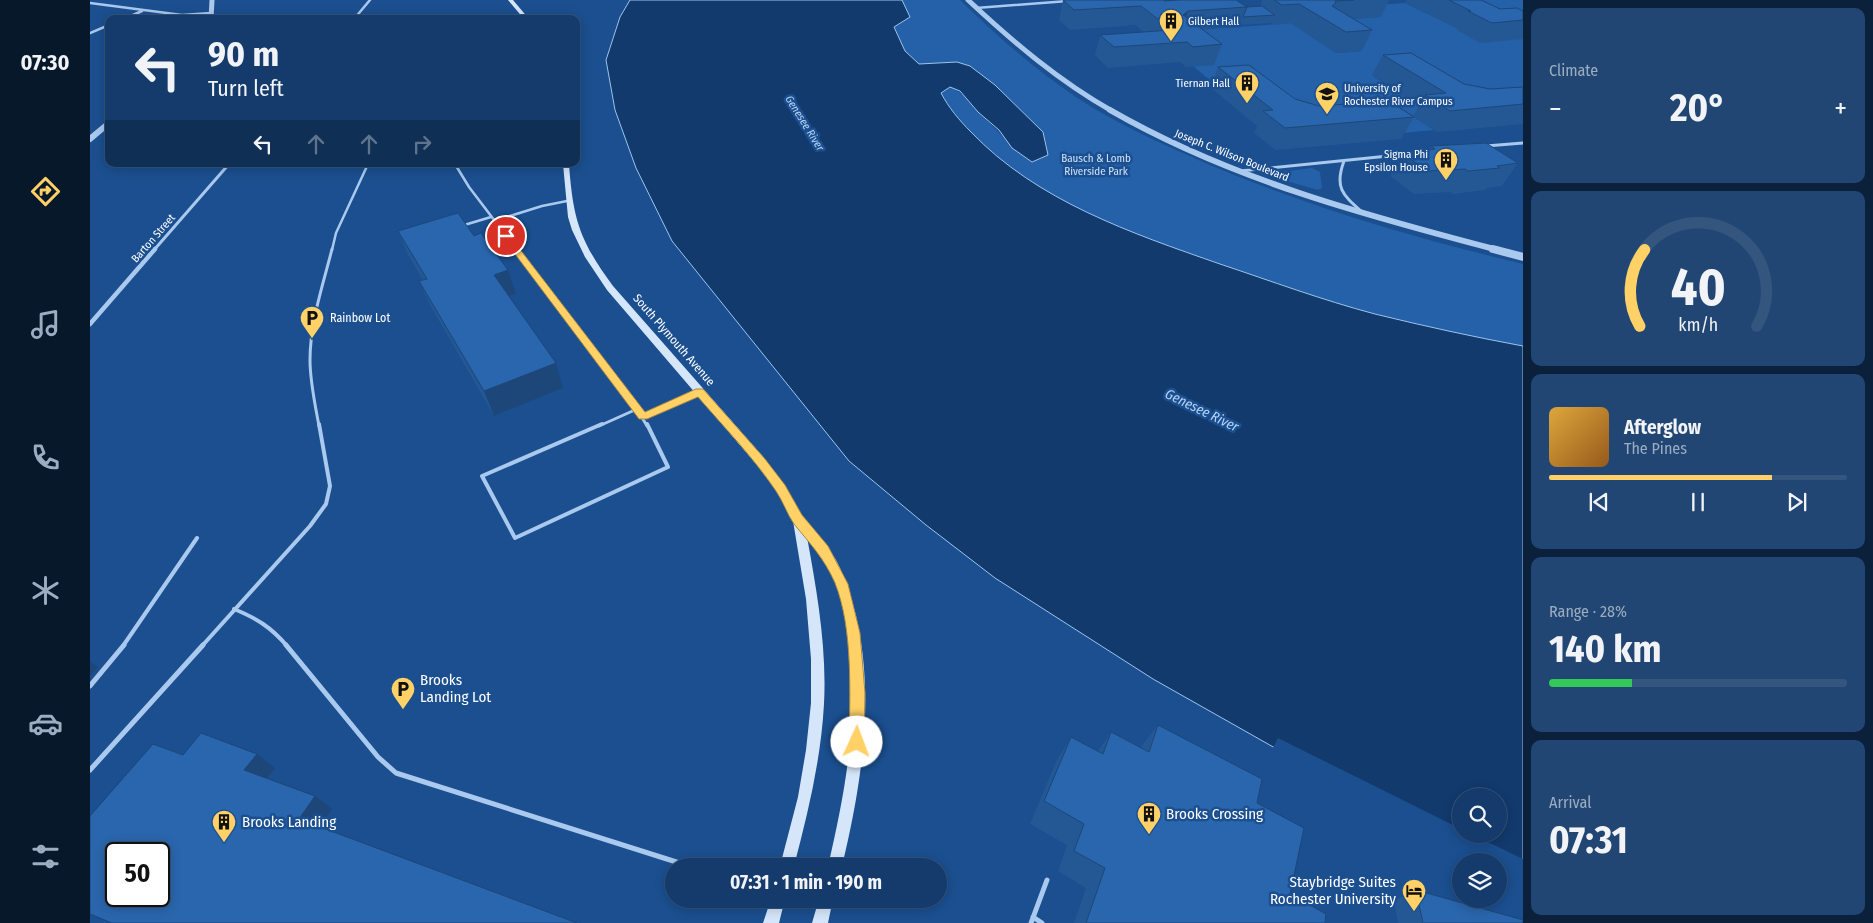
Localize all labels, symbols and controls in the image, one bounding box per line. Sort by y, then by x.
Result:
building icon: Gilbert Hall [1158,8,1184,42]
place label: Gilbert Hall [1188,15,1239,28]
text: 90 m [208,33,279,75]
icon: left [125,35,190,100]
text: 07:30 [21,49,69,76]
text: Climate [1549,61,1598,80]
building icon: Tiernan Hall [1234,70,1260,104]
text: Turn left [208,75,284,102]
place label: Tiernan Hall [1176,77,1230,90]
school or university icon: University of Rochester River Campus [1314,81,1340,115]
place label: University of Rochester River Campus [1344,82,1453,108]
text: 20° [1670,85,1726,131]
text: − [1549,92,1562,125]
text: + [1834,92,1847,125]
water label: Genesee River [782,93,827,154]
street label: Joseph C. Wilson Boulevard [1173,127,1291,184]
icon: left [249,130,277,158]
icon: ahead [302,130,330,158]
icon: ahead [355,130,383,158]
icon: right [408,130,436,158]
building icon: Sigma Phi Epsilon House [1433,147,1459,181]
place label: Sigma Phi Epsilon House [1364,148,1428,174]
park label: Bausch & Lomb Riverside Park [1061,152,1131,178]
icon: directions [28,174,63,209]
street label: Barton Street [129,211,178,265]
pin [485,215,527,257]
icon: arrive [492,222,520,250]
text: 40 [1670,256,1726,319]
street label: South Plymouth Avenue [630,291,718,389]
parking icon: Rainbow Lot [299,305,325,339]
icon: music [28,307,63,342]
place label: Rainbow Lot [330,311,390,325]
text: km/h [1678,314,1718,336]
water label: Genesee River [1162,385,1242,436]
text: Afterglow [1624,416,1701,439]
text: The Pines [1624,439,1687,458]
icon: phone [28,440,63,475]
icon: previous [1585,488,1613,516]
icon: pause [1684,488,1712,516]
icon: next [1783,488,1811,516]
icon: climate [28,573,63,608]
text: Range · 28% [1549,602,1627,621]
text: 140 km [1549,626,1662,672]
place label: Brooks Landing Lot [420,671,491,706]
parking icon: Brooks Landing Lot [390,676,416,710]
icon: car [28,706,63,741]
position arrow [830,715,882,767]
map controls [1452,788,1507,908]
button: search [1452,788,1507,843]
text: Arrival [1549,793,1591,812]
building icon: Brooks Crossing [1136,801,1162,835]
place label: Brooks Crossing [1166,805,1263,823]
building icon: Brooks Landing [211,809,237,843]
place label: Brooks Landing [242,813,336,831]
text: 07:31 [1549,817,1628,863]
icon: filters [28,839,63,874]
speed limit sign: 50 [105,842,170,907]
button: layers [1452,853,1507,908]
text: 07:31 · 1 min · 190 m [730,871,882,894]
place label: Staybridge Suites Rochester University [1270,873,1396,908]
hotel icon: Staybridge Suites Rochester University [1401,878,1427,912]

